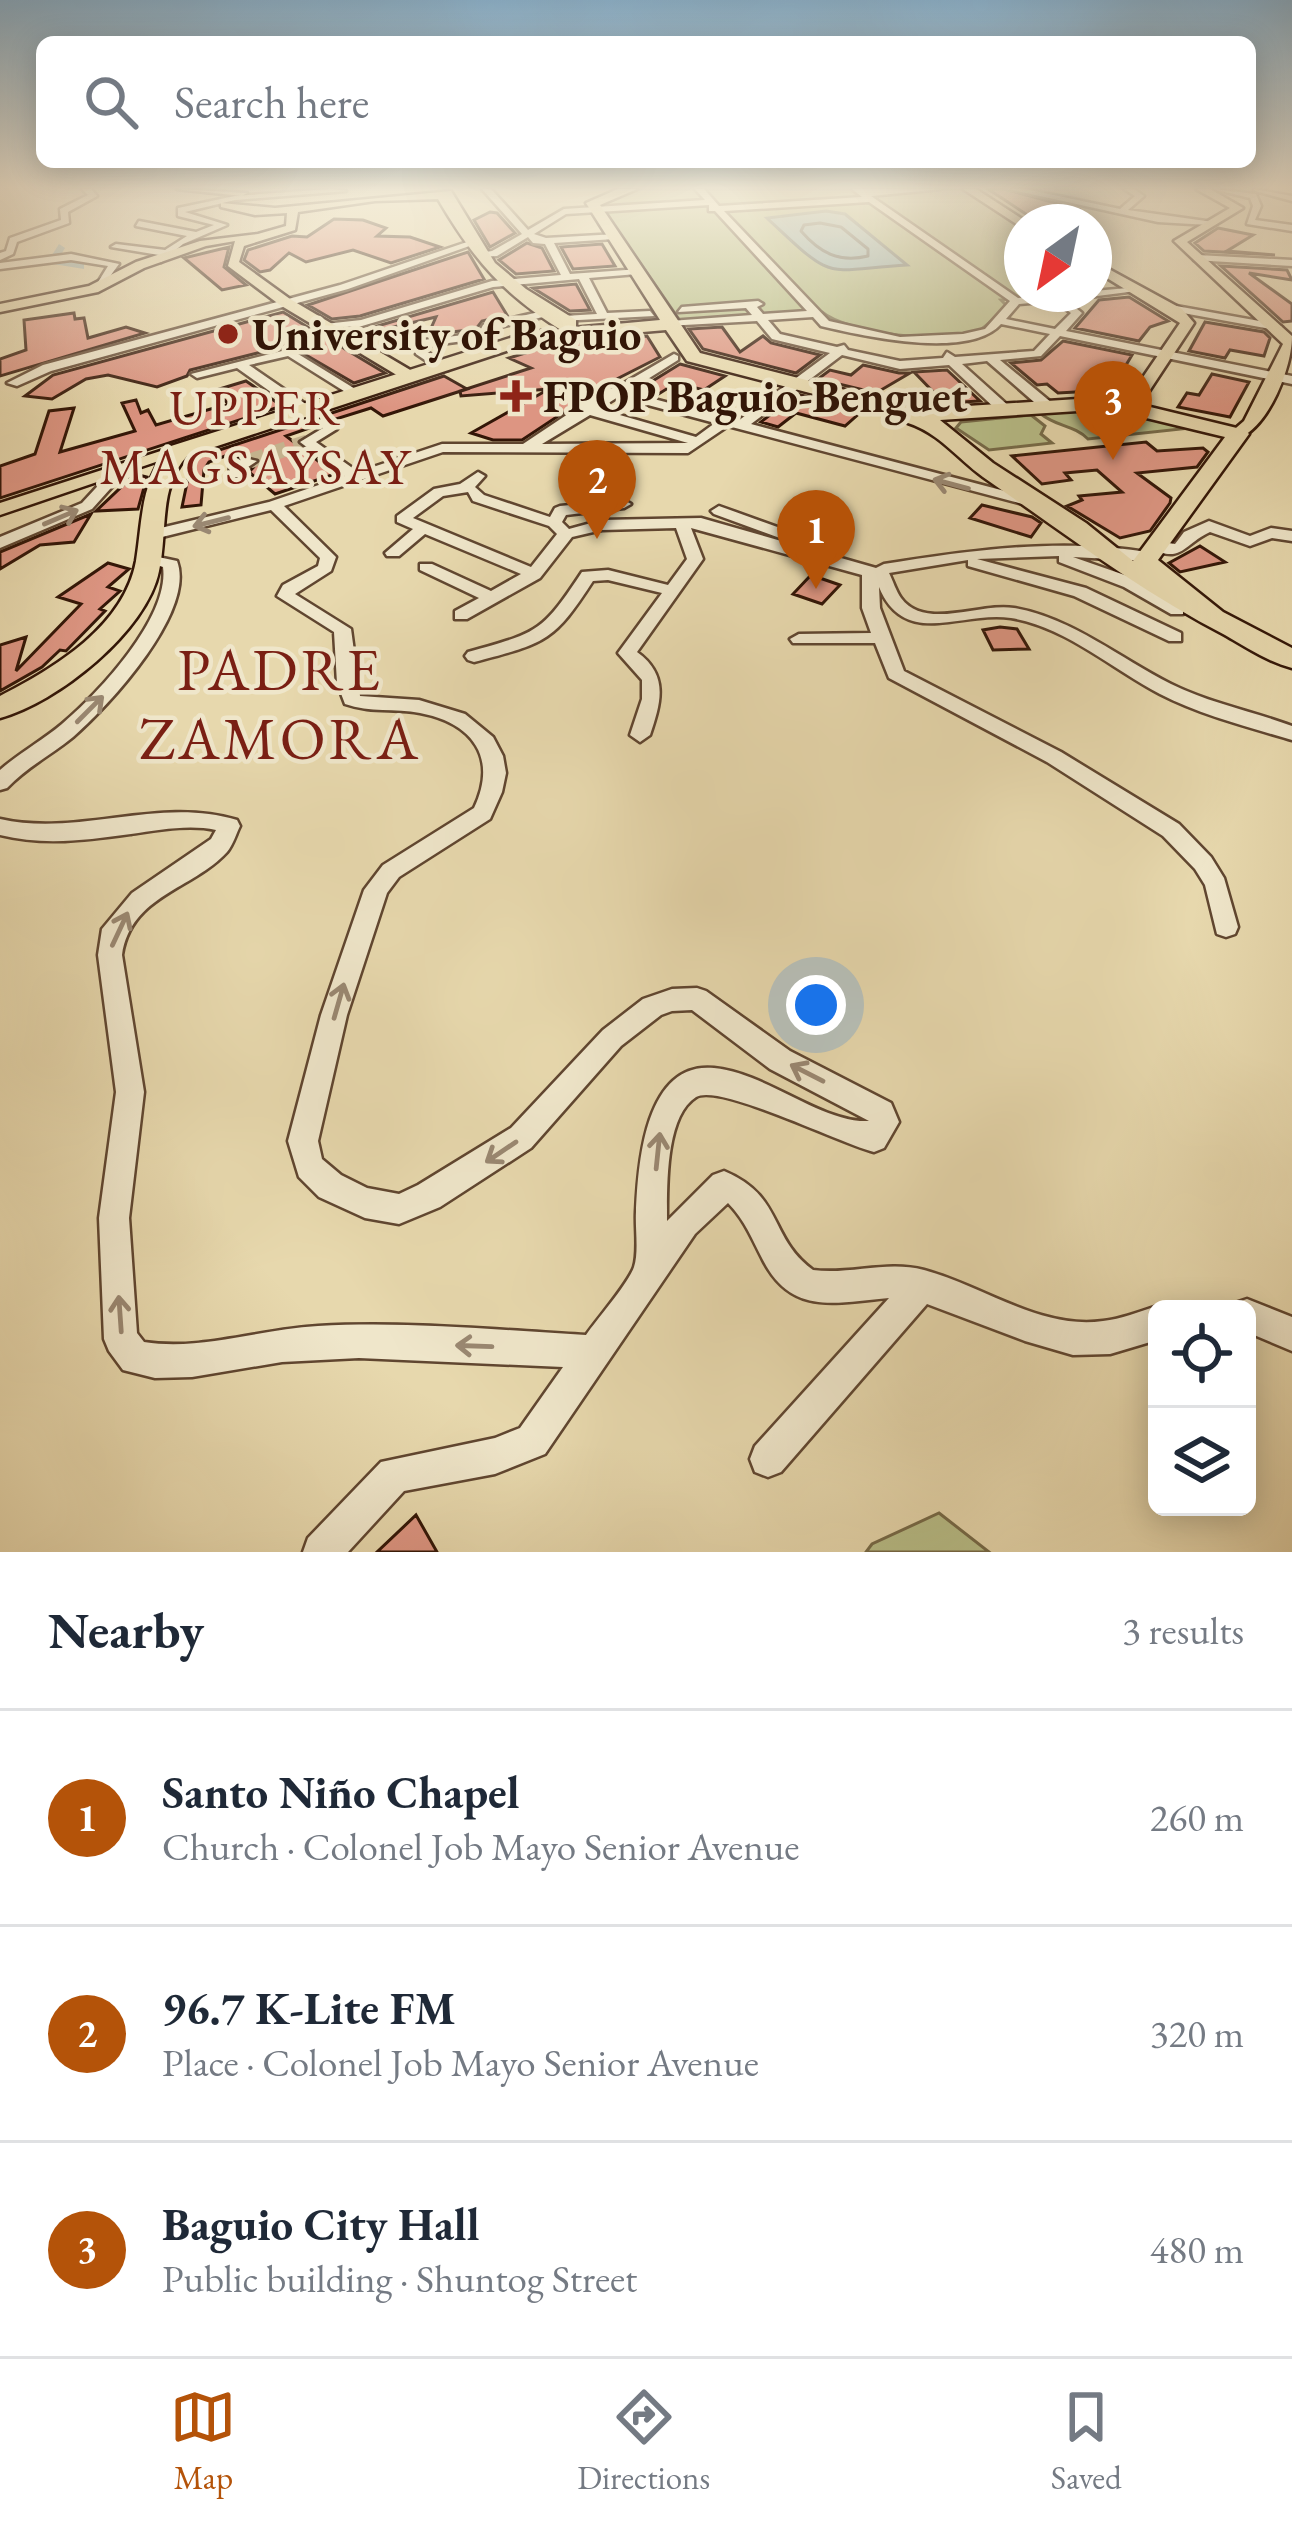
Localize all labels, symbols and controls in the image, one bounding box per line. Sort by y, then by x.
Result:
search box [36,36,1256,168]
icon: search [78,69,144,135]
text: Search here [174,73,369,131]
north arrow [1004,204,1112,312]
place label: University of Baguio [252,305,641,364]
marker: University of Baguio [215,321,241,347]
pin: 3 [1074,361,1152,460]
place label: FPOP Baguio-Benguet [543,367,968,426]
district label: UPPER MAGSAYSAY [99,374,413,499]
marker: FPOP Baguio-Benguet [500,380,532,412]
pin: 2 [558,440,636,539]
one-way arrow [932,472,970,494]
pin: 1 [777,490,855,589]
one-way arrow [41,505,78,526]
one-way arrow [192,512,230,534]
district label: PADRE ZAMORA [139,630,421,777]
one-way arrow [75,695,104,724]
one-way arrow [109,912,132,948]
your location [786,975,846,1035]
one-way arrow [329,982,351,1020]
one-way arrow [789,1061,825,1084]
one-way arrow [647,1132,669,1171]
one-way arrow [484,1139,518,1164]
one-way arrow [108,1295,131,1334]
map controls [1148,1300,1256,1516]
button: locate [1148,1300,1256,1408]
one-way arrow [455,1334,494,1357]
button: layers [1148,1408,1256,1516]
text: Nearby [48,1597,204,1663]
text: 3 results [1122,1605,1244,1656]
text: Santo Niño Chapel [162,1763,520,1821]
text: 1 [77,1792,97,1843]
text: 260 m [1150,1792,1244,1843]
text: Church · Colonel Job Mayo Senior Avenue [162,1821,800,1872]
text: 96.7 K-Lite FM [162,1979,456,2037]
text: 2 [77,2008,97,2059]
text: 320 m [1150,2008,1244,2059]
text: Place · Colonel Job Mayo Senior Avenue [162,2037,759,2088]
text: Baguio City Hall [162,2195,480,2253]
text: 3 [77,2224,97,2275]
text: 480 m [1150,2224,1244,2275]
text: Public building · Shuntog Street [162,2253,637,2304]
tab: Map [170,2384,236,2499]
tab: Directions [577,2384,710,2499]
tab: Saved [1051,2384,1122,2499]

